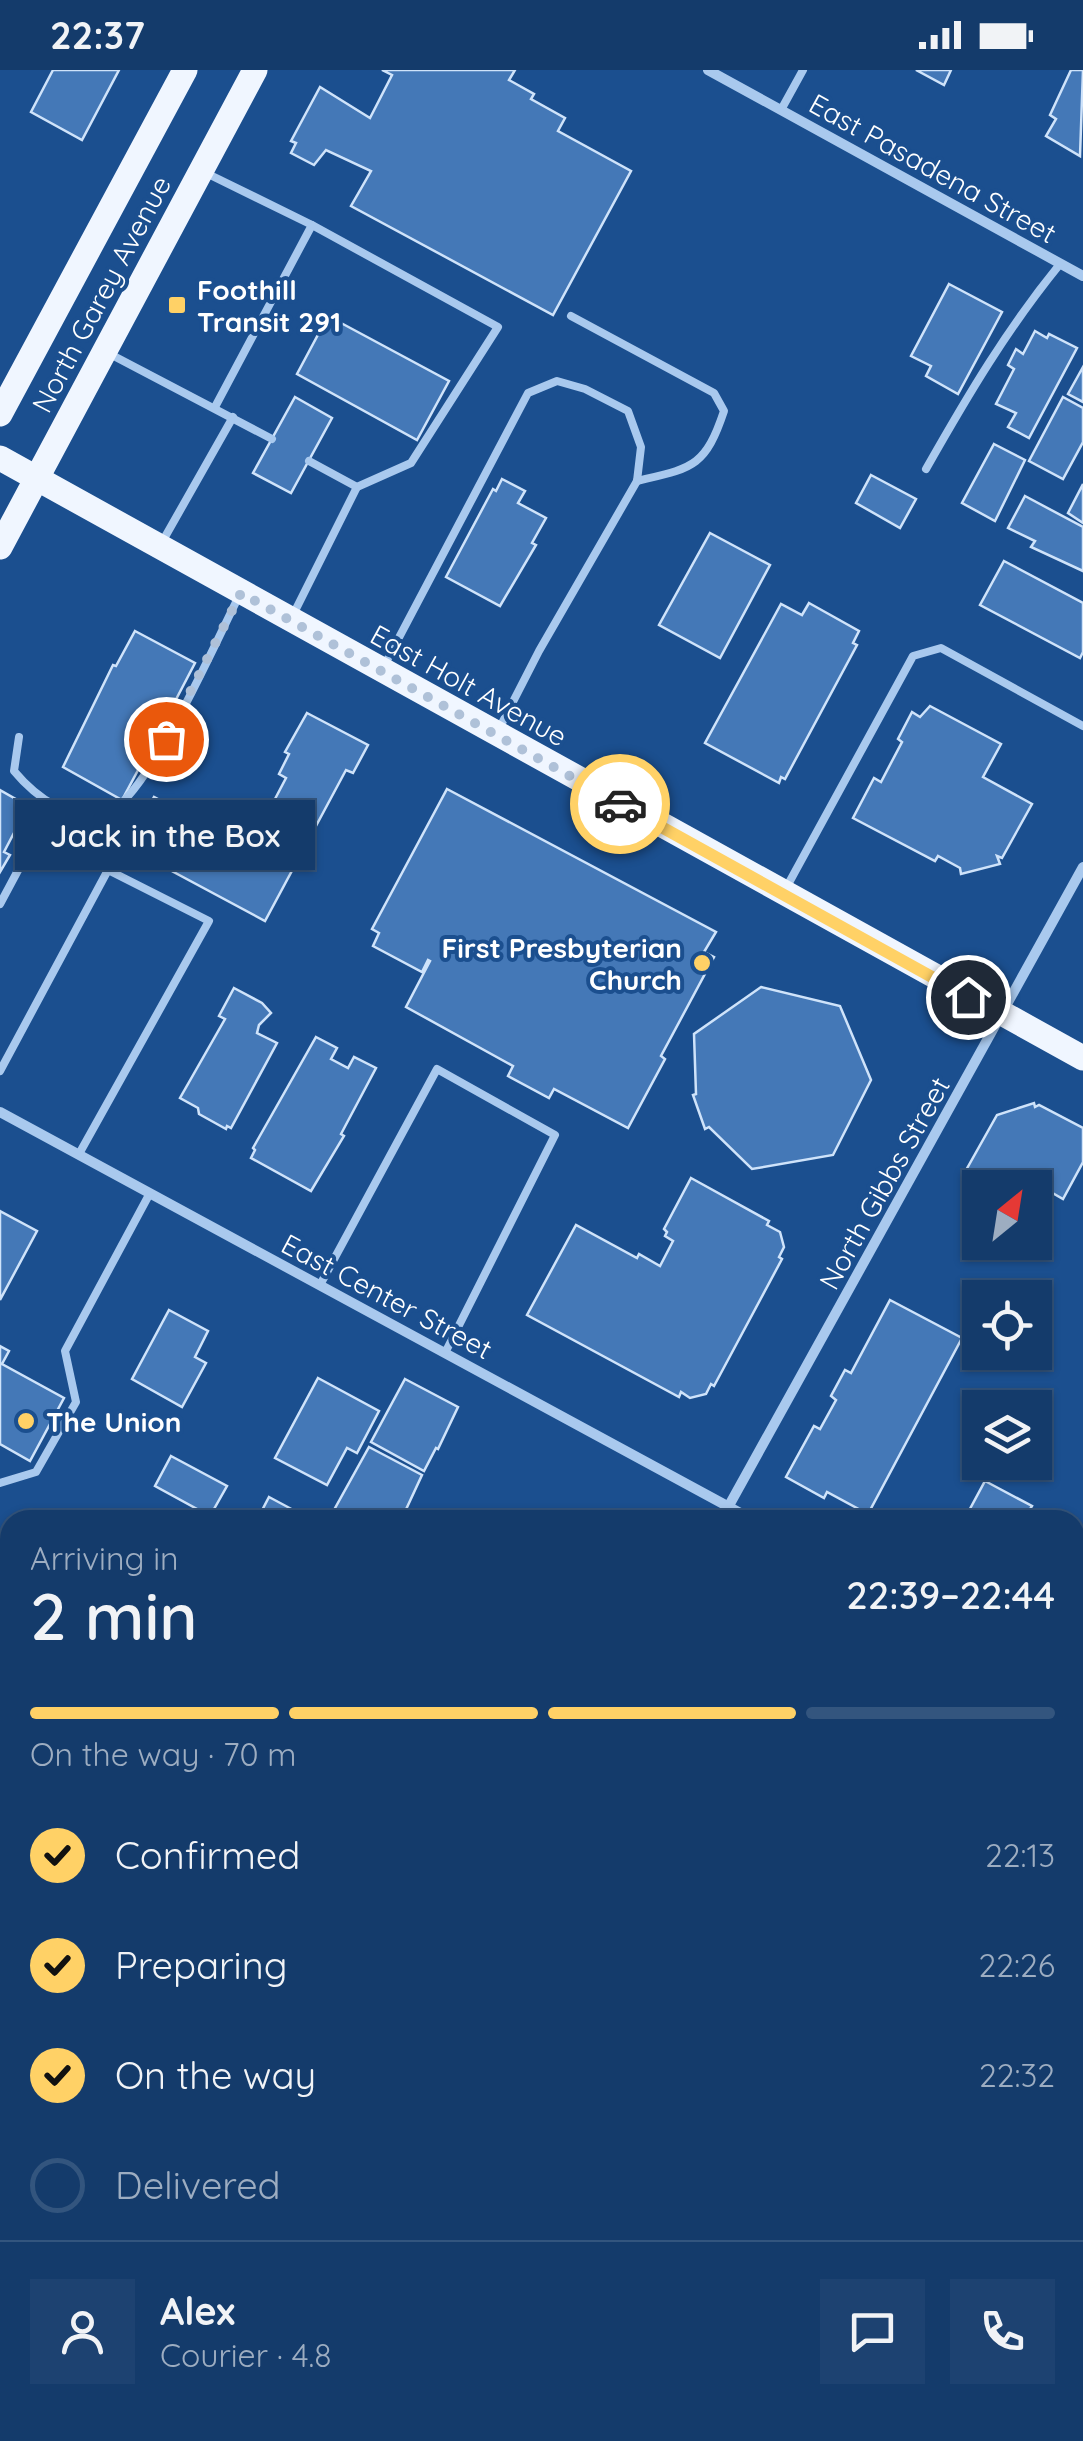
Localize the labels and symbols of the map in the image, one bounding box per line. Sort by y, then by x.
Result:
street label: East Pasadena Street [803,86,1063,250]
street label: North Garey Avenue [24,170,178,418]
place label: Foothill Transit 291 [197,272,341,339]
marker: Foothill Transit 291 [166,294,188,316]
street label: East Holt Avenue [365,616,573,754]
pin [124,697,209,782]
courier [570,754,670,854]
callout: Jack in the Box [16,799,316,869]
place label: First Presbyterian Church [441,930,682,997]
marker: First Presbyterian Church [691,952,713,974]
pin [926,955,1011,1040]
street label: North Gibbs Street [811,1071,957,1295]
north arrow [962,1170,1052,1260]
street label: East Center Street [276,1226,498,1366]
place label: The Union [46,1404,182,1439]
marker: The Union [15,1410,37,1432]

